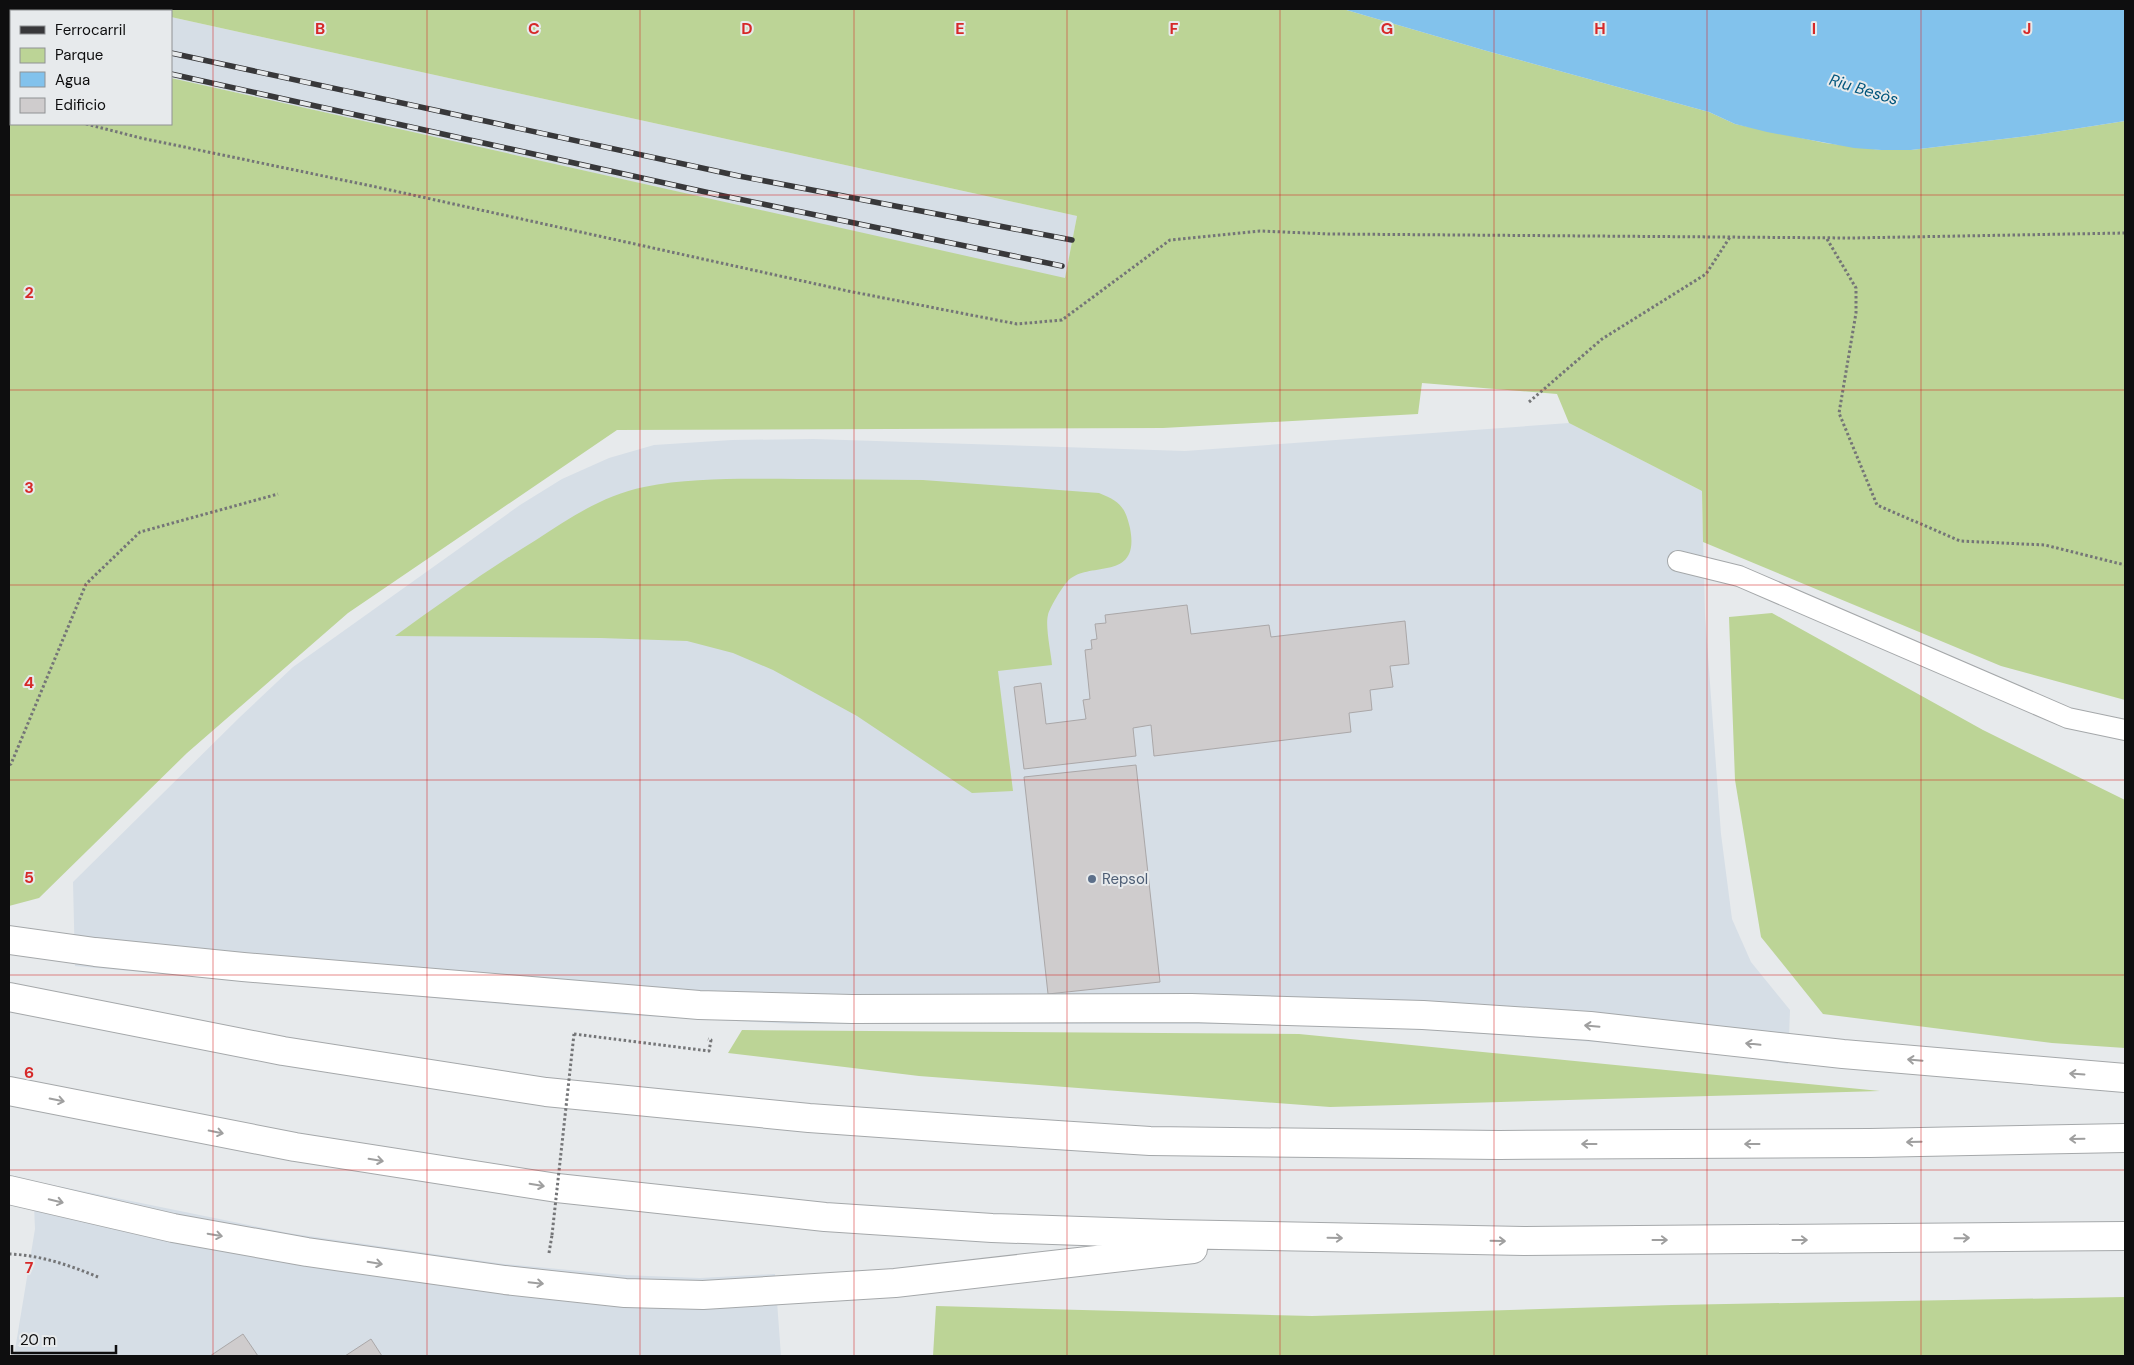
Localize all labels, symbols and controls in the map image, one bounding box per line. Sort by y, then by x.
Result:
legend [10,10,172,125]
text: B [315,18,325,39]
text: C [528,18,540,39]
text: D [741,18,753,39]
text: E [955,18,965,39]
text: F [1170,18,1179,39]
text: G [1381,18,1393,39]
text: H [1594,18,1606,39]
text: I [1812,18,1816,39]
text: J [2023,18,2031,39]
text: Ferrocarril [55,20,126,40]
text: Parque [55,45,103,65]
water label: Riu Besòs [1827,69,1901,110]
text: Agua [55,70,90,90]
text: Edificio [55,95,106,115]
text: 2 [24,282,34,303]
text: 3 [24,477,34,498]
text: 4 [24,672,34,693]
text: 5 [24,867,34,888]
place label: Repsol [1102,869,1148,889]
marker: Repsol [1086,873,1098,885]
one-way arrow [1584,1021,1600,1031]
one-way arrow [1745,1039,1761,1049]
one-way arrow [1907,1056,1923,1065]
text: 6 [24,1062,34,1083]
one-way arrow [2069,1070,2085,1079]
one-way arrow [48,1096,64,1105]
one-way arrow [208,1127,224,1137]
one-way arrow [2069,1134,2085,1144]
one-way arrow [1906,1137,1922,1147]
one-way arrow [1581,1139,1598,1149]
one-way arrow [1744,1139,1760,1149]
one-way arrow [368,1155,384,1165]
one-way arrow [528,1180,544,1190]
one-way arrow [48,1197,64,1206]
one-way arrow [207,1231,223,1241]
one-way arrow [1327,1233,1343,1243]
one-way arrow [1954,1233,1970,1243]
one-way arrow [1792,1235,1808,1244]
one-way arrow [1490,1236,1506,1246]
one-way arrow [1652,1236,1668,1245]
text: 7 [25,1257,34,1278]
one-way arrow [367,1258,383,1268]
one-way arrow [528,1278,544,1288]
scale bar [12,1322,116,1354]
text: 20 m [20,1330,56,1350]

